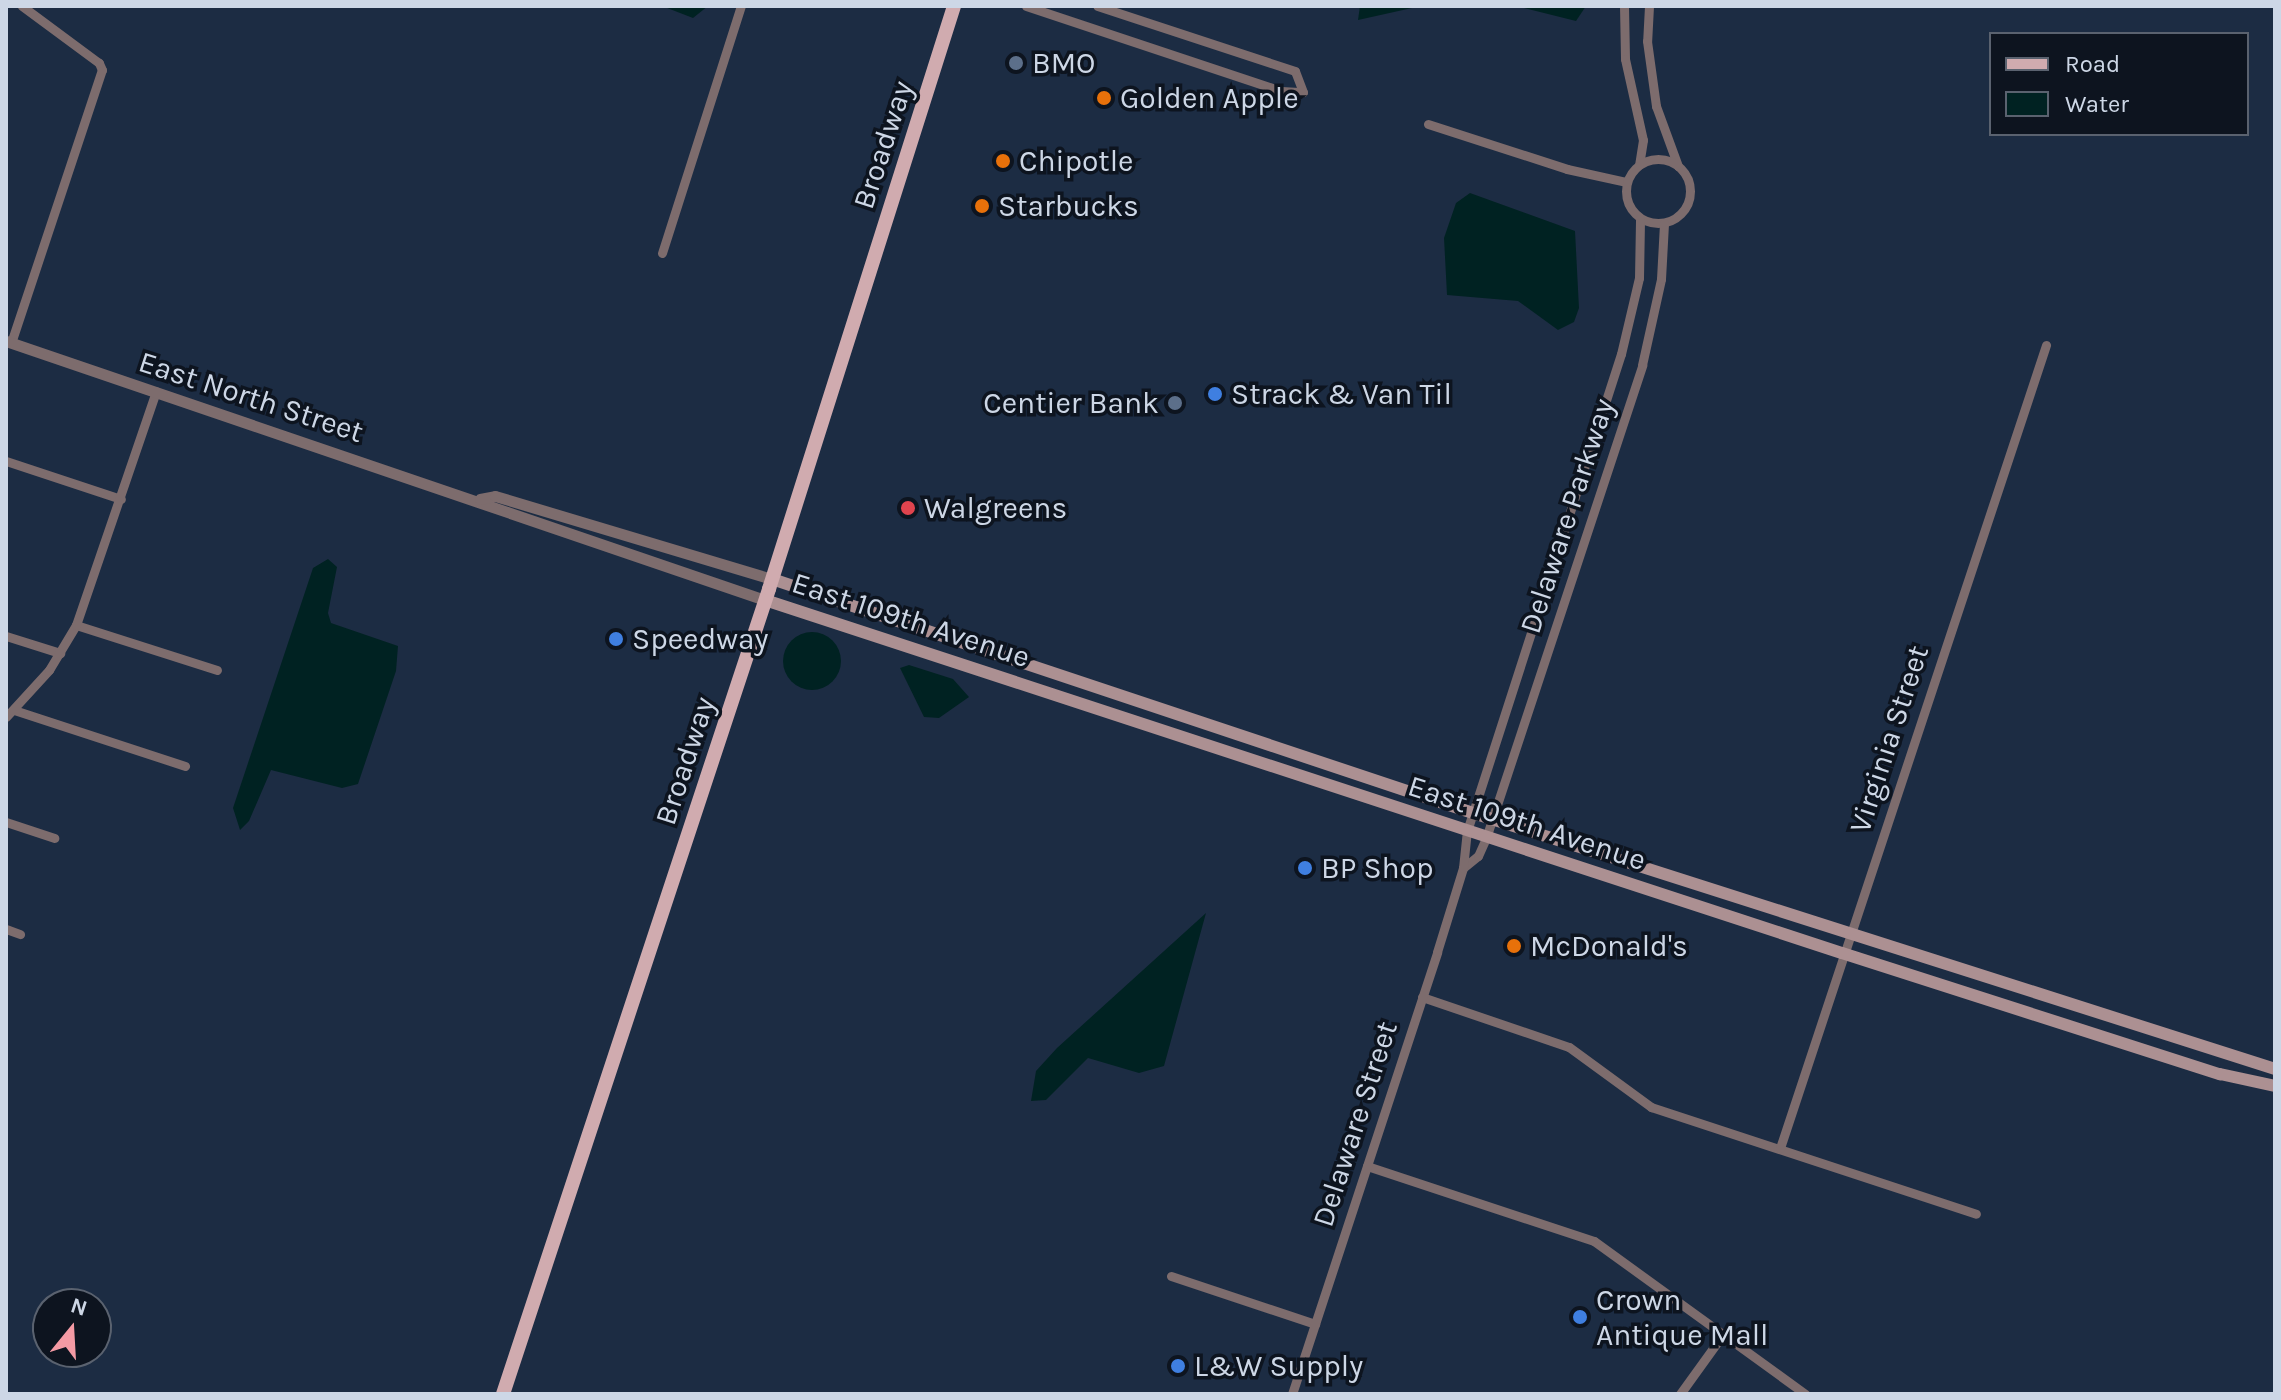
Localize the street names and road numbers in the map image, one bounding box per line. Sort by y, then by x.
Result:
street label: Broadway [845,76,921,214]
street label: East North Street [134,344,368,450]
street label: Delaware Parkway [1512,394,1622,638]
street label: East 109th Avenue [788,565,1034,675]
street label: Virginia Street [1842,641,1936,837]
street label: Broadway [647,692,723,830]
street label: East 109th Avenue [1404,768,1650,878]
street label: Delaware Street [1305,1017,1405,1231]

